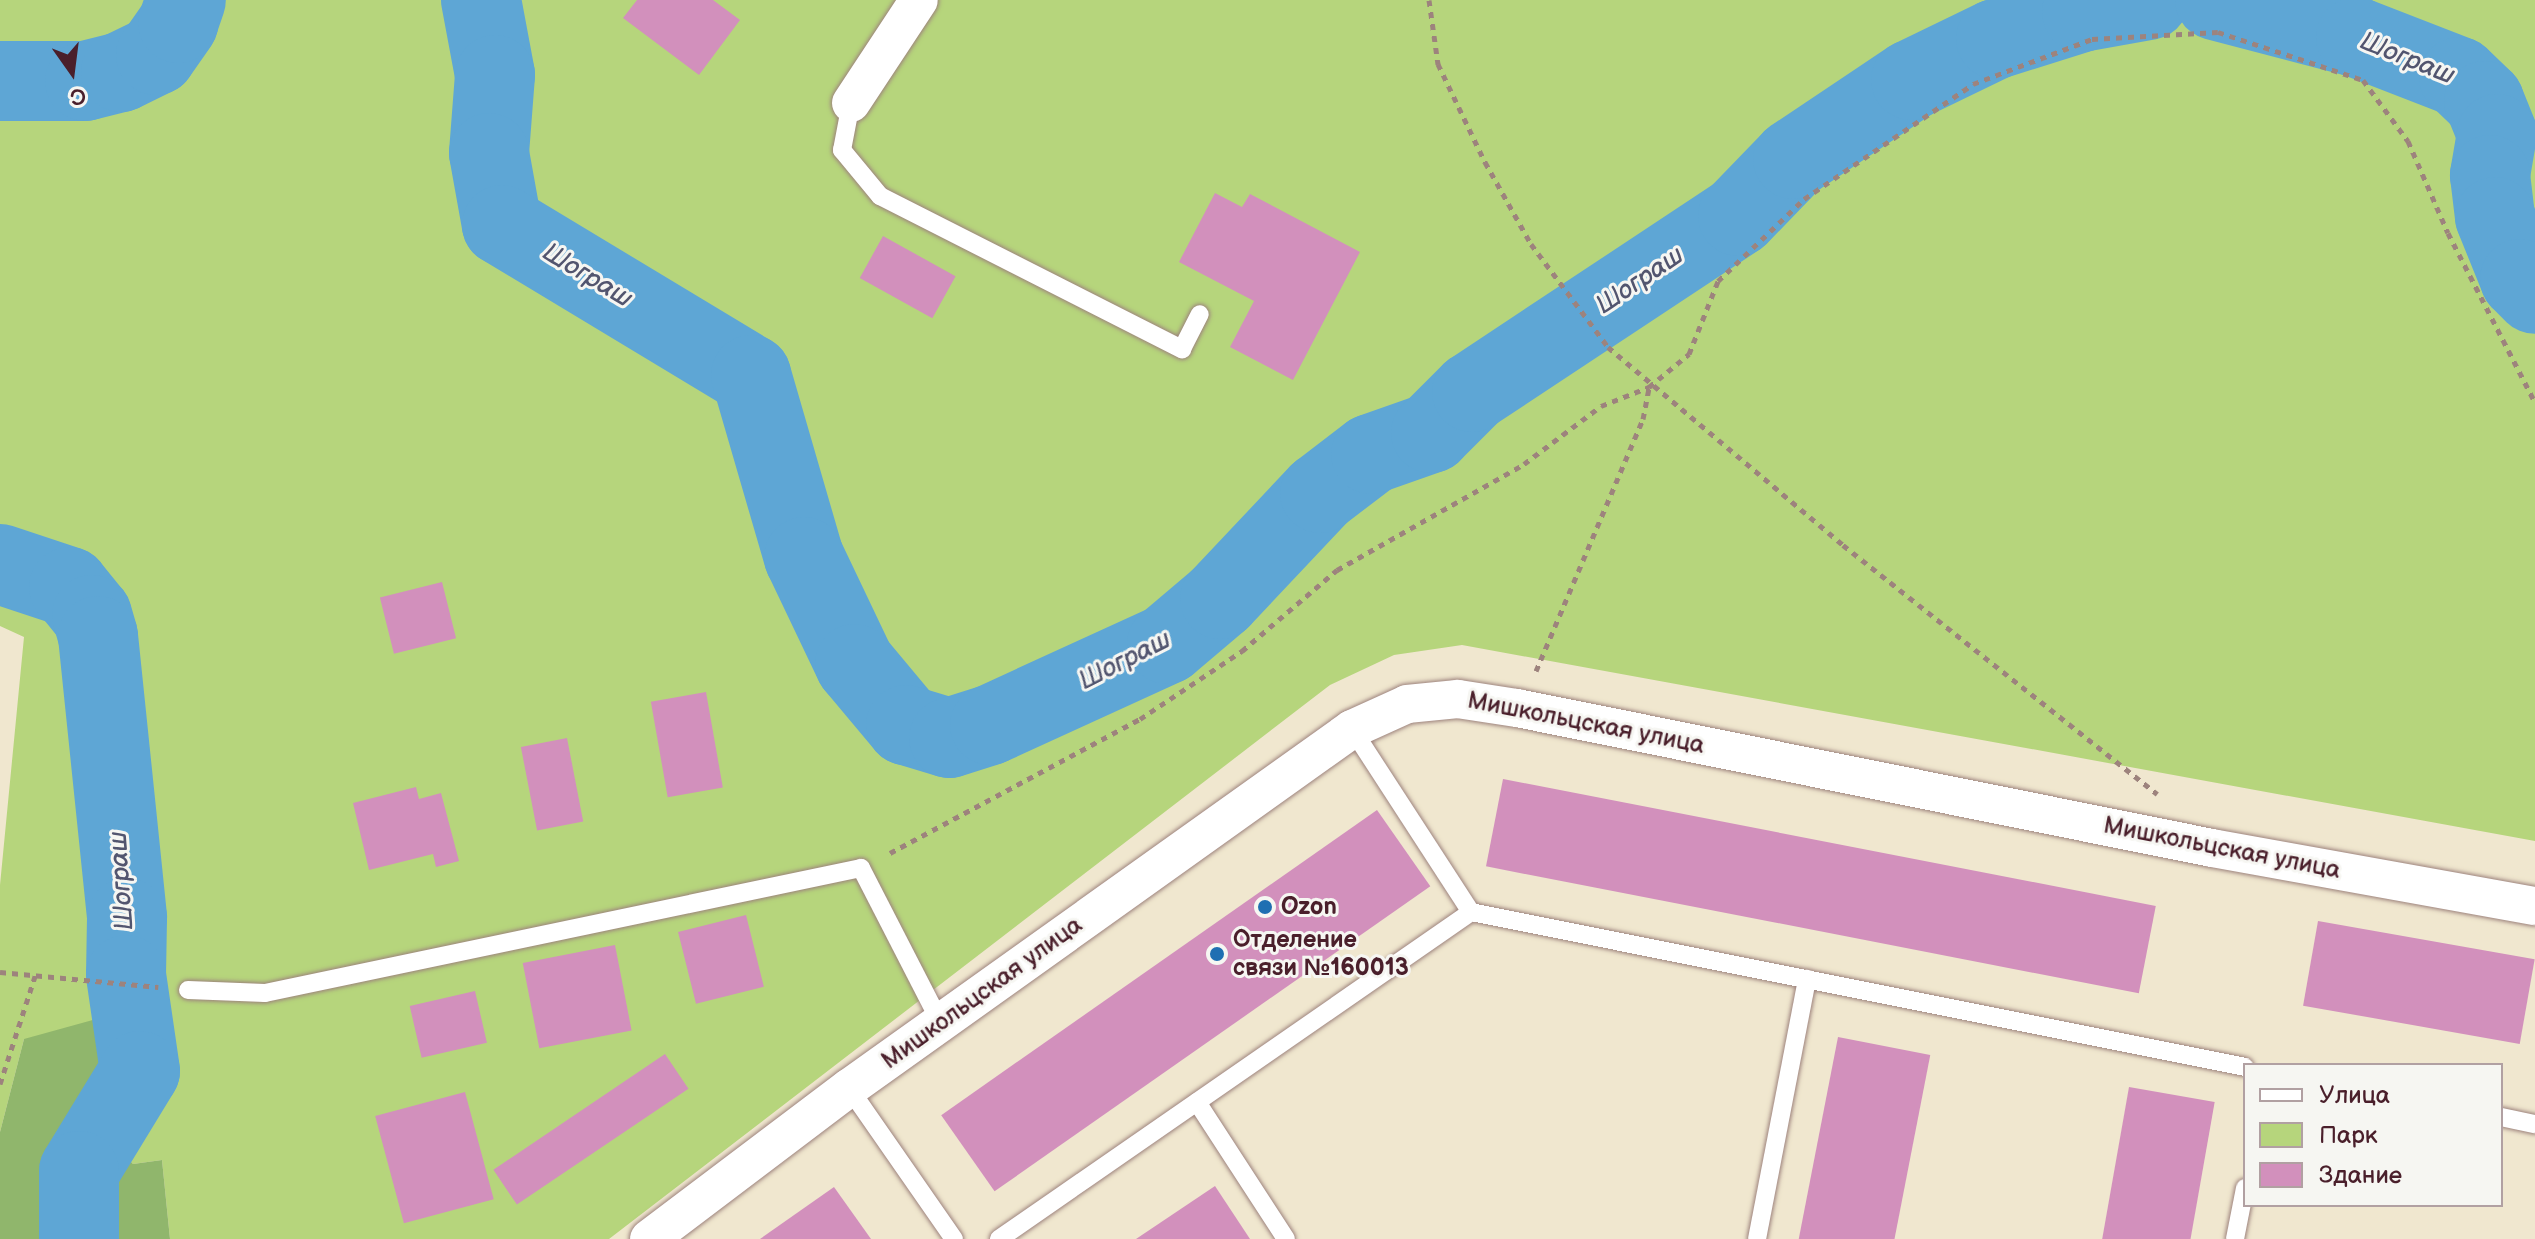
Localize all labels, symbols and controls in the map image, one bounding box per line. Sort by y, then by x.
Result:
water label: Шограш [2355,26,2459,92]
north arrow [32,32,112,112]
text: С [67,81,89,111]
water label: Шограш [537,237,637,315]
water label: Шограш [1590,240,1690,322]
water label: Шограш [1074,625,1176,697]
street label: Мишкольцская улица [1465,686,1707,760]
street label: Мишкольцская улица [2101,811,2343,885]
water label: Шограш [103,831,141,931]
place label: Ozon [1281,893,1337,921]
marker: Ozon [1256,898,1274,916]
street label: Мишкольцская улица [876,911,1088,1075]
place label: Отделение связи №160013 [1233,926,1409,982]
marker: Отделение связи №160013 [1208,945,1226,963]
legend [2243,1063,2503,1207]
text: Улица [2319,1081,2390,1110]
text: Парк [2319,1121,2377,1150]
text: Здание [2319,1161,2402,1190]

